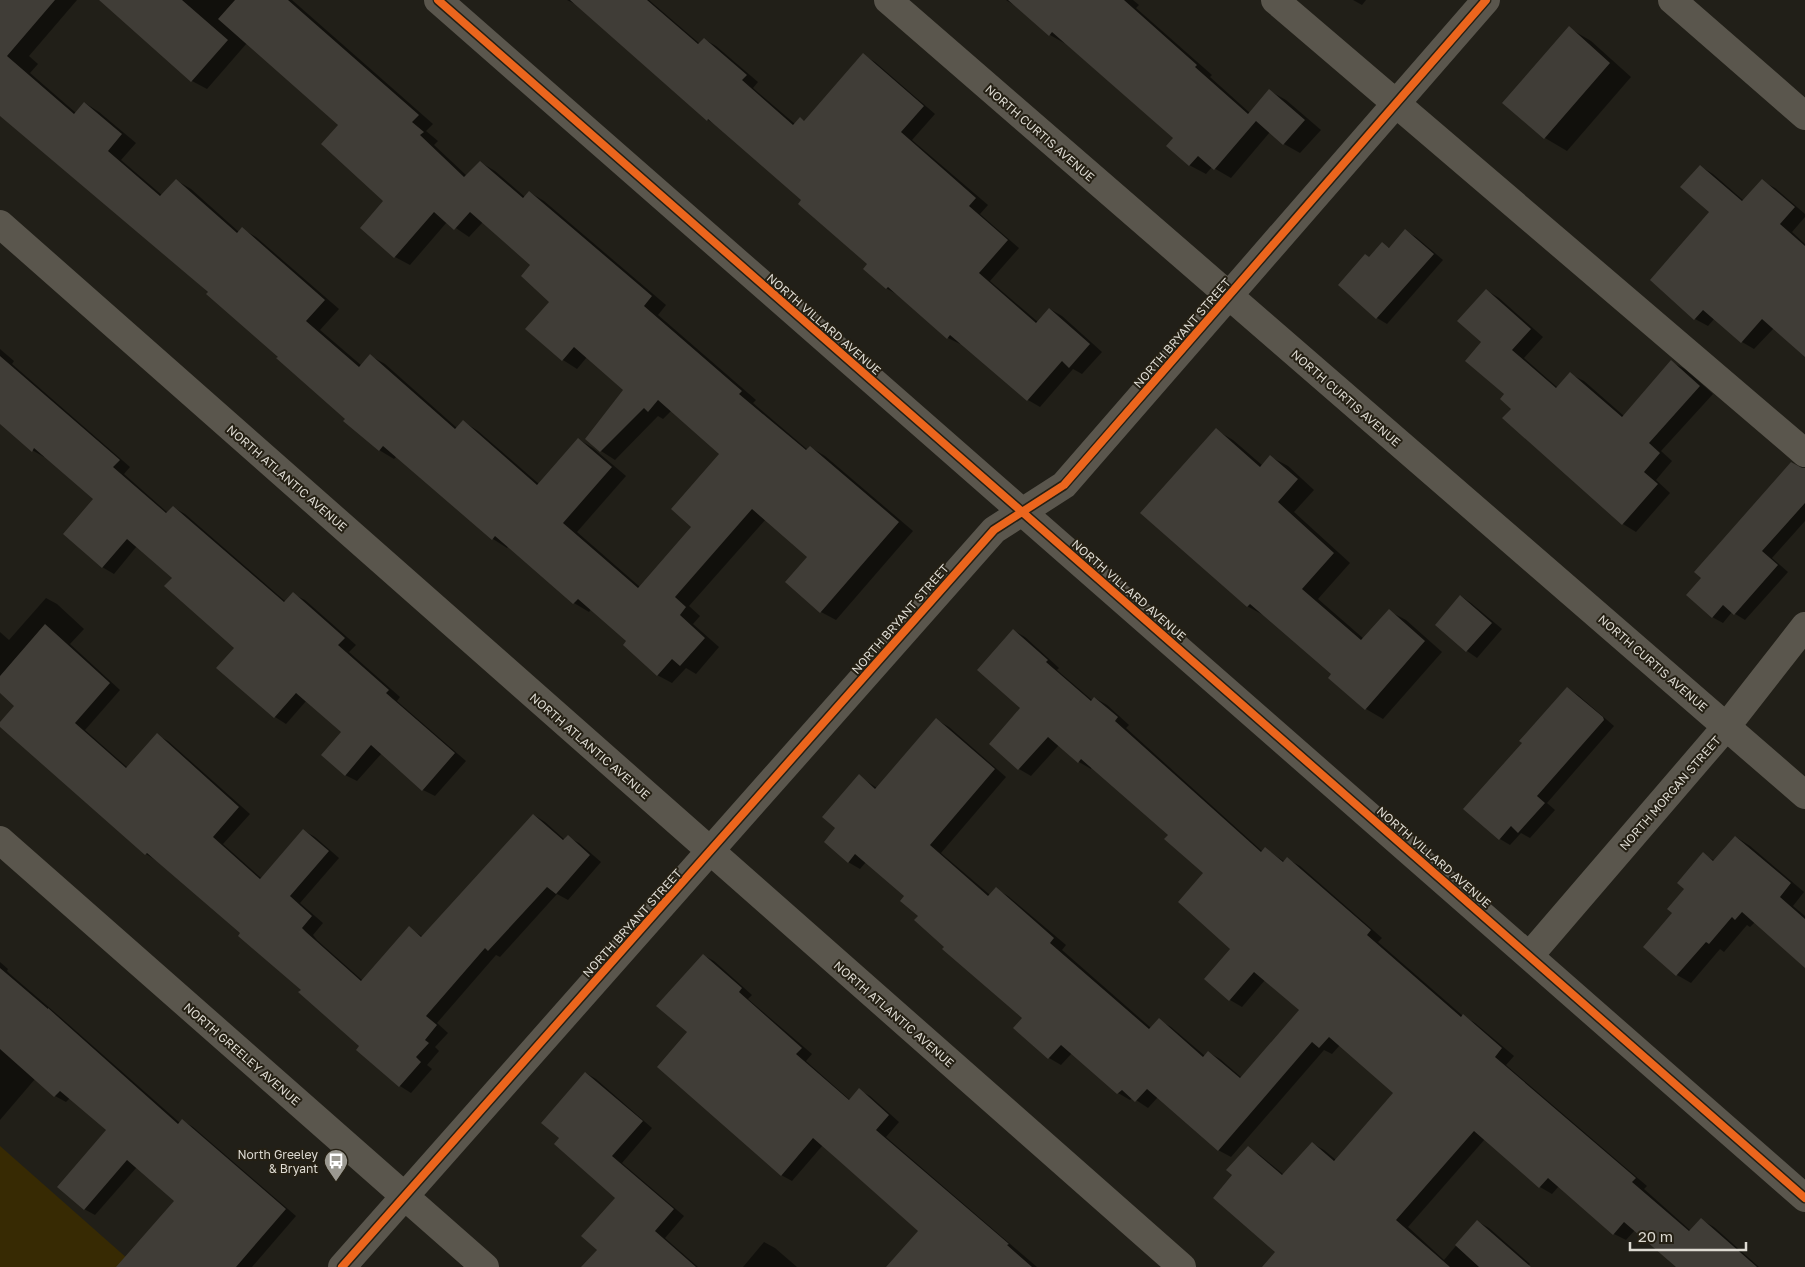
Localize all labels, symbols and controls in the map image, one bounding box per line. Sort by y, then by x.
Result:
street label: NORTH CURTIS AVENUE [982,81,1098,185]
street label: NORTH VILLARD AVENUE [764,270,884,378]
street label: NORTH BRYANT STREET [1130,274,1234,391]
street label: NORTH CURTIS AVENUE [1288,346,1404,450]
street label: NORTH ATLANTIC AVENUE [224,422,350,534]
street label: NORTH VILLARD AVENUE [1069,536,1189,644]
street label: NORTH BRYANT STREET [848,560,952,677]
street label: NORTH CURTIS AVENUE [1595,611,1711,715]
street label: NORTH ATLANTIC AVENUE [527,690,653,802]
street label: NORTH MORGAN STREET [1616,732,1724,853]
street label: NORTH VILLARD AVENUE [1374,803,1494,911]
street label: NORTH BRYANT STREET [579,865,685,980]
street label: NORTH ATLANTIC AVENUE [831,958,957,1070]
street label: NORTH GREELEY AVENUE [181,999,303,1109]
place label: North Greeley & Bryant [237,1147,318,1176]
bus stop icon: North Greeley & Bryant [323,1148,349,1182]
scale bar [1630,1220,1746,1252]
text: 20 m [1638,1227,1673,1245]

